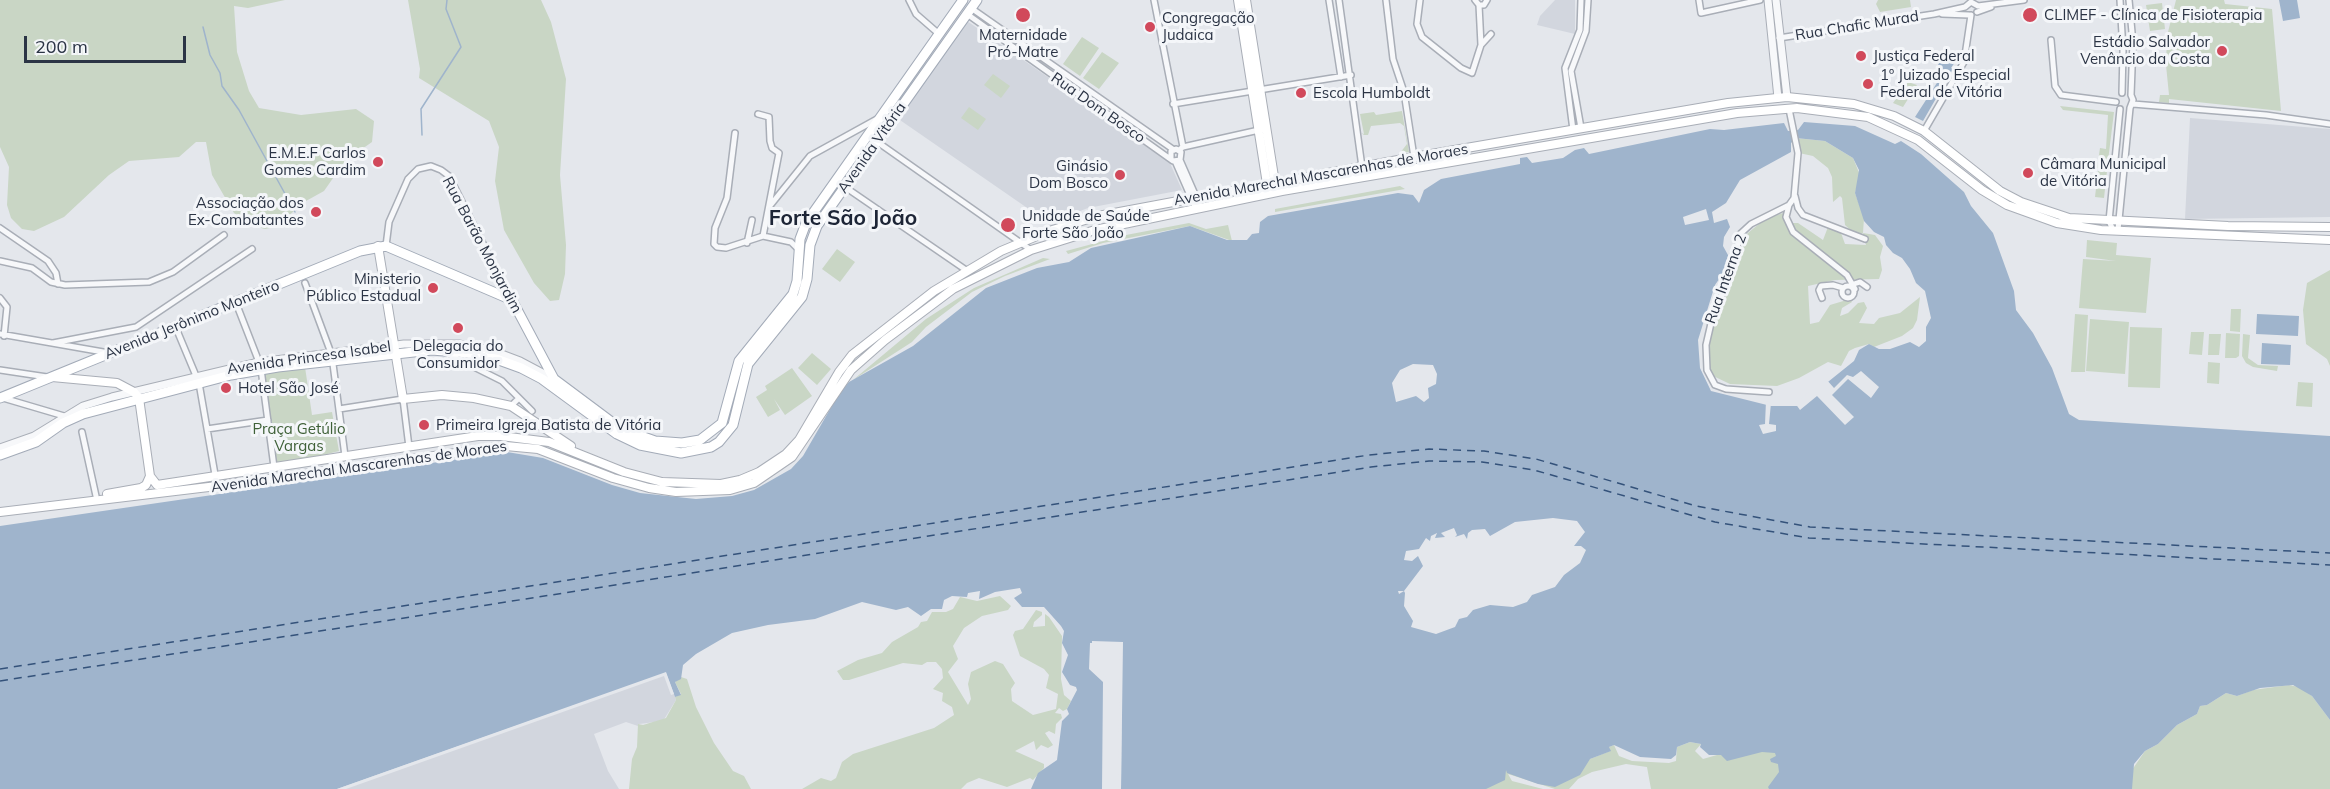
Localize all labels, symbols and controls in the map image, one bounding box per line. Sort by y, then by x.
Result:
marker: Maternidade Pró-Matre [1014,6,1032,24]
marker: CLIMEF - Clínica de Fisioterapia [2021,6,2039,24]
place label: CLIMEF - Clínica de Fisioterapia [2044,6,2263,24]
street label: Rua Chafic Murad [1794,7,1920,45]
place label: Congregação Judaica [1162,9,1255,44]
marker: Congregação Judaica [1143,20,1157,34]
scale bar [27,24,189,62]
place label: Maternidade Pró-Matre [979,26,1067,61]
place label: Estádio Salvador Venâncio da Costa [2080,33,2210,68]
text: 200 m [35,35,88,58]
marker: Estádio Salvador Venâncio da Costa [2215,44,2229,58]
place label: Justiça Federal [1873,47,1974,65]
marker: Justiça Federal [1854,49,1868,63]
place label: 1º Juizado Especial Federal de Vitória [1880,66,2010,101]
street label: Rua Dom Bosco [1047,69,1149,147]
marker: 1º Juizado Especial Federal de Vitória [1861,77,1875,91]
place label: Escola Humboldt [1313,84,1430,102]
marker: Escola Humboldt [1294,86,1308,100]
street label: Avenida Vitória [834,99,910,197]
street label: Avenida Marechal Mascarenhas de Moraes [1172,140,1470,210]
place label: E.M.E.F Carlos Gomes Cardim [264,144,366,179]
marker: E.M.E.F Carlos Gomes Cardim [371,155,385,169]
place label: Câmara Municipal de Vitória [2040,155,2166,190]
place label: Ginásio Dom Bosco [1029,157,1108,192]
marker: Câmara Municipal de Vitória [2021,166,2035,180]
marker: Ginásio Dom Bosco [1113,168,1127,182]
street label: Rua Barão Monjardim [438,174,526,316]
place label: Associação dos Ex-Combatantes [188,194,304,229]
marker: Associação dos Ex-Combatantes [309,205,323,219]
district label: Forte São João [769,206,917,232]
place label: Unidade de Saúde Forte São João [1022,207,1150,242]
marker: Unidade de Saúde Forte São João [999,216,1017,234]
street label: Rua Interna 2 [1701,232,1751,326]
place label: Ministerio Público Estadual [306,270,421,305]
street label: Avenida Jerônimo Monteiro [102,277,282,363]
marker: Ministerio Público Estadual [426,281,440,295]
marker: Delegacia do Consumidor [451,321,465,335]
place label: Delegacia do Consumidor [413,337,503,372]
street label: Avenida Princesa Isabel [226,338,392,378]
place label: Hotel São José [238,379,339,397]
marker: Hotel São José [219,381,233,395]
place label: Primeira Igreja Batista de Vitória [436,416,661,434]
marker: Primeira Igreja Batista de Vitória [417,418,431,432]
park label: Praça Getúlio Vargas [253,420,345,455]
street label: Avenida Marechal Mascarenhas de Moraes [210,437,508,497]

